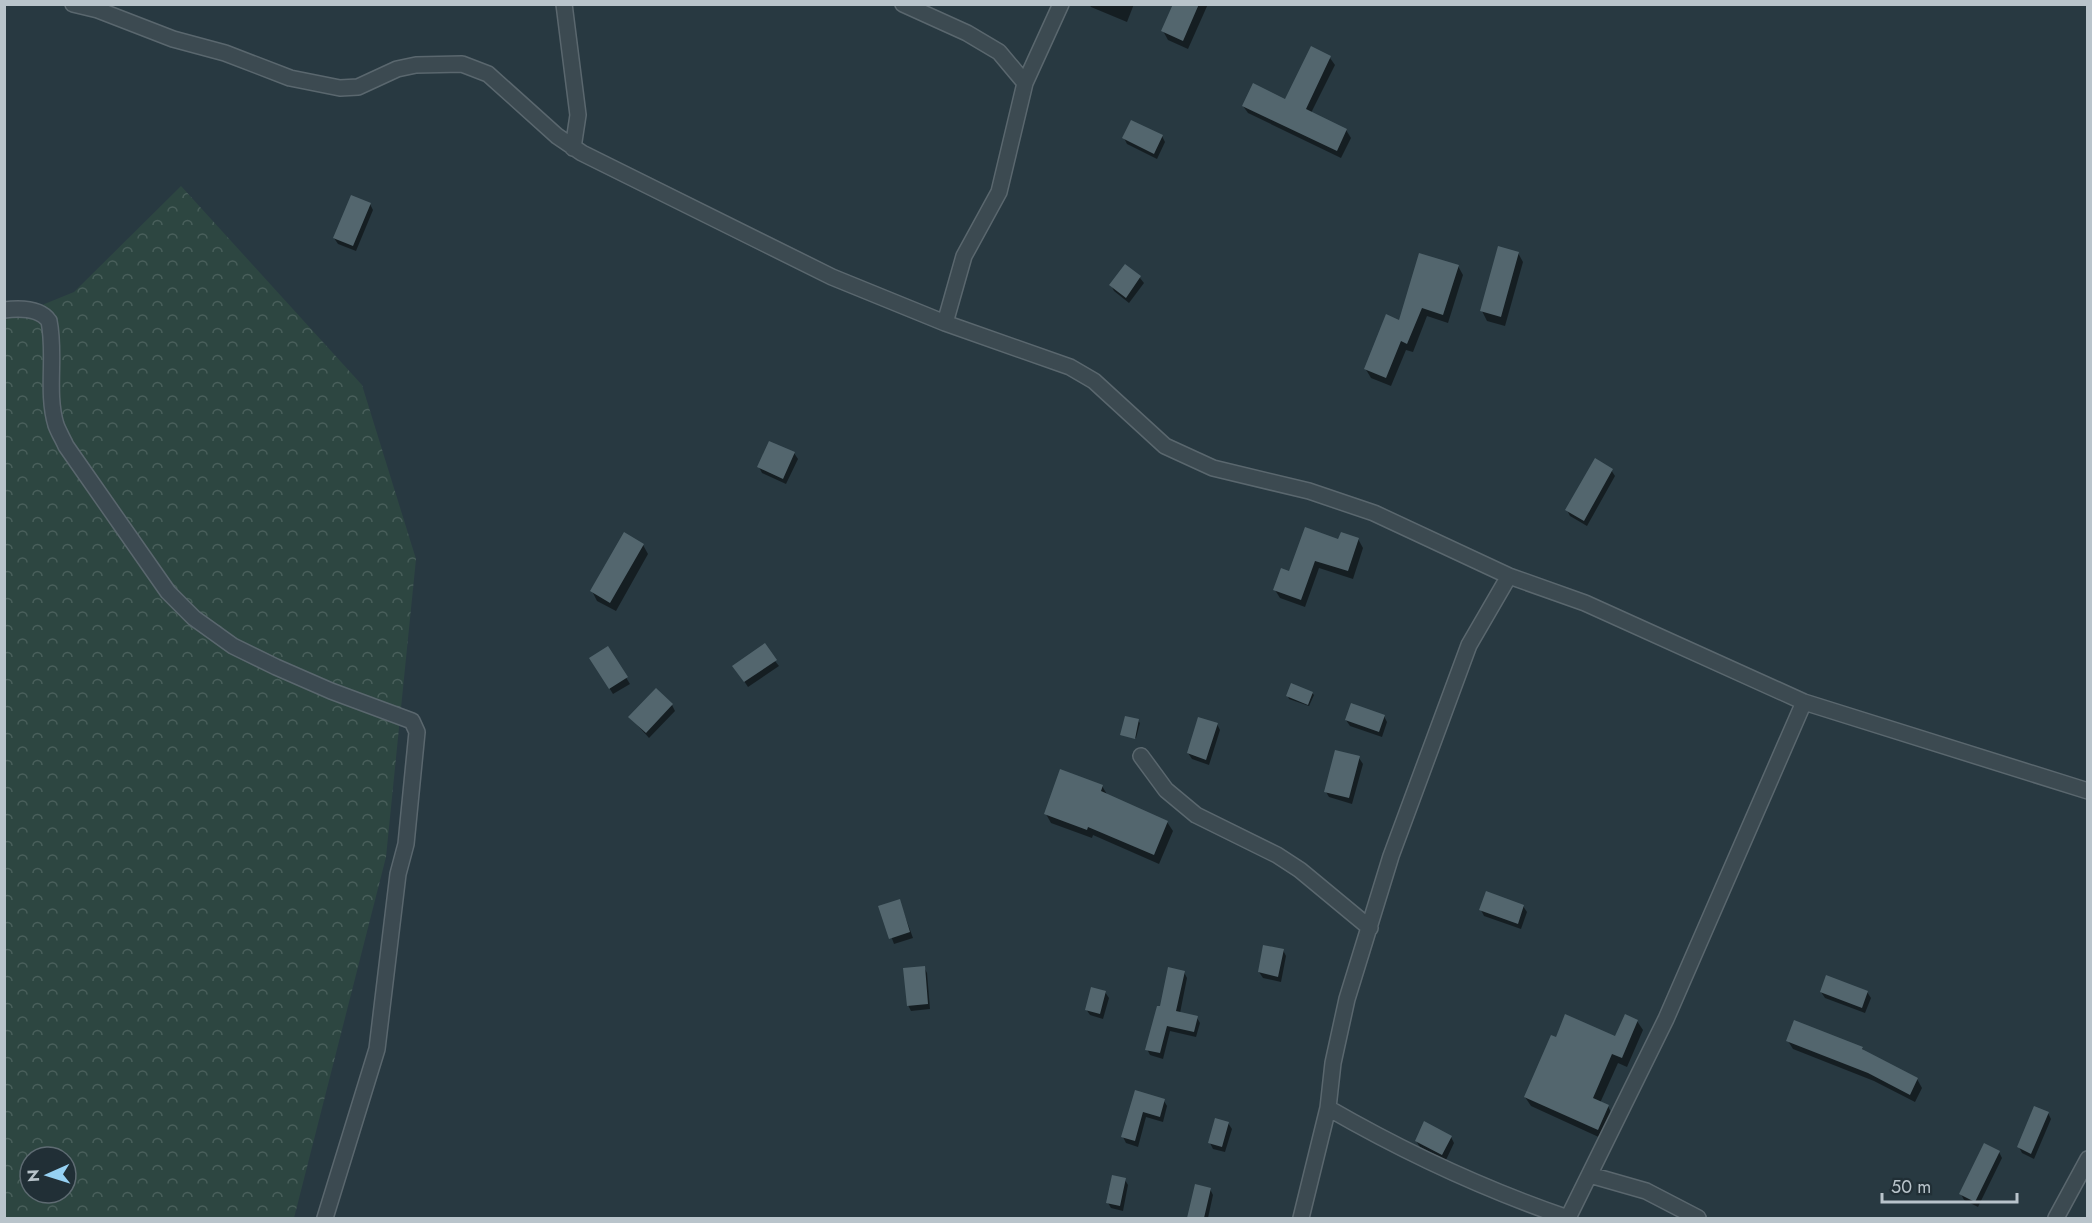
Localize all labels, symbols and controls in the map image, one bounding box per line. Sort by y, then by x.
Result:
north arrow [18,1145,78,1205]
scale bar [1882,1166,2017,1204]
text: N [22,1169,45,1183]
text: 50 m [1891,1174,1931,1200]

